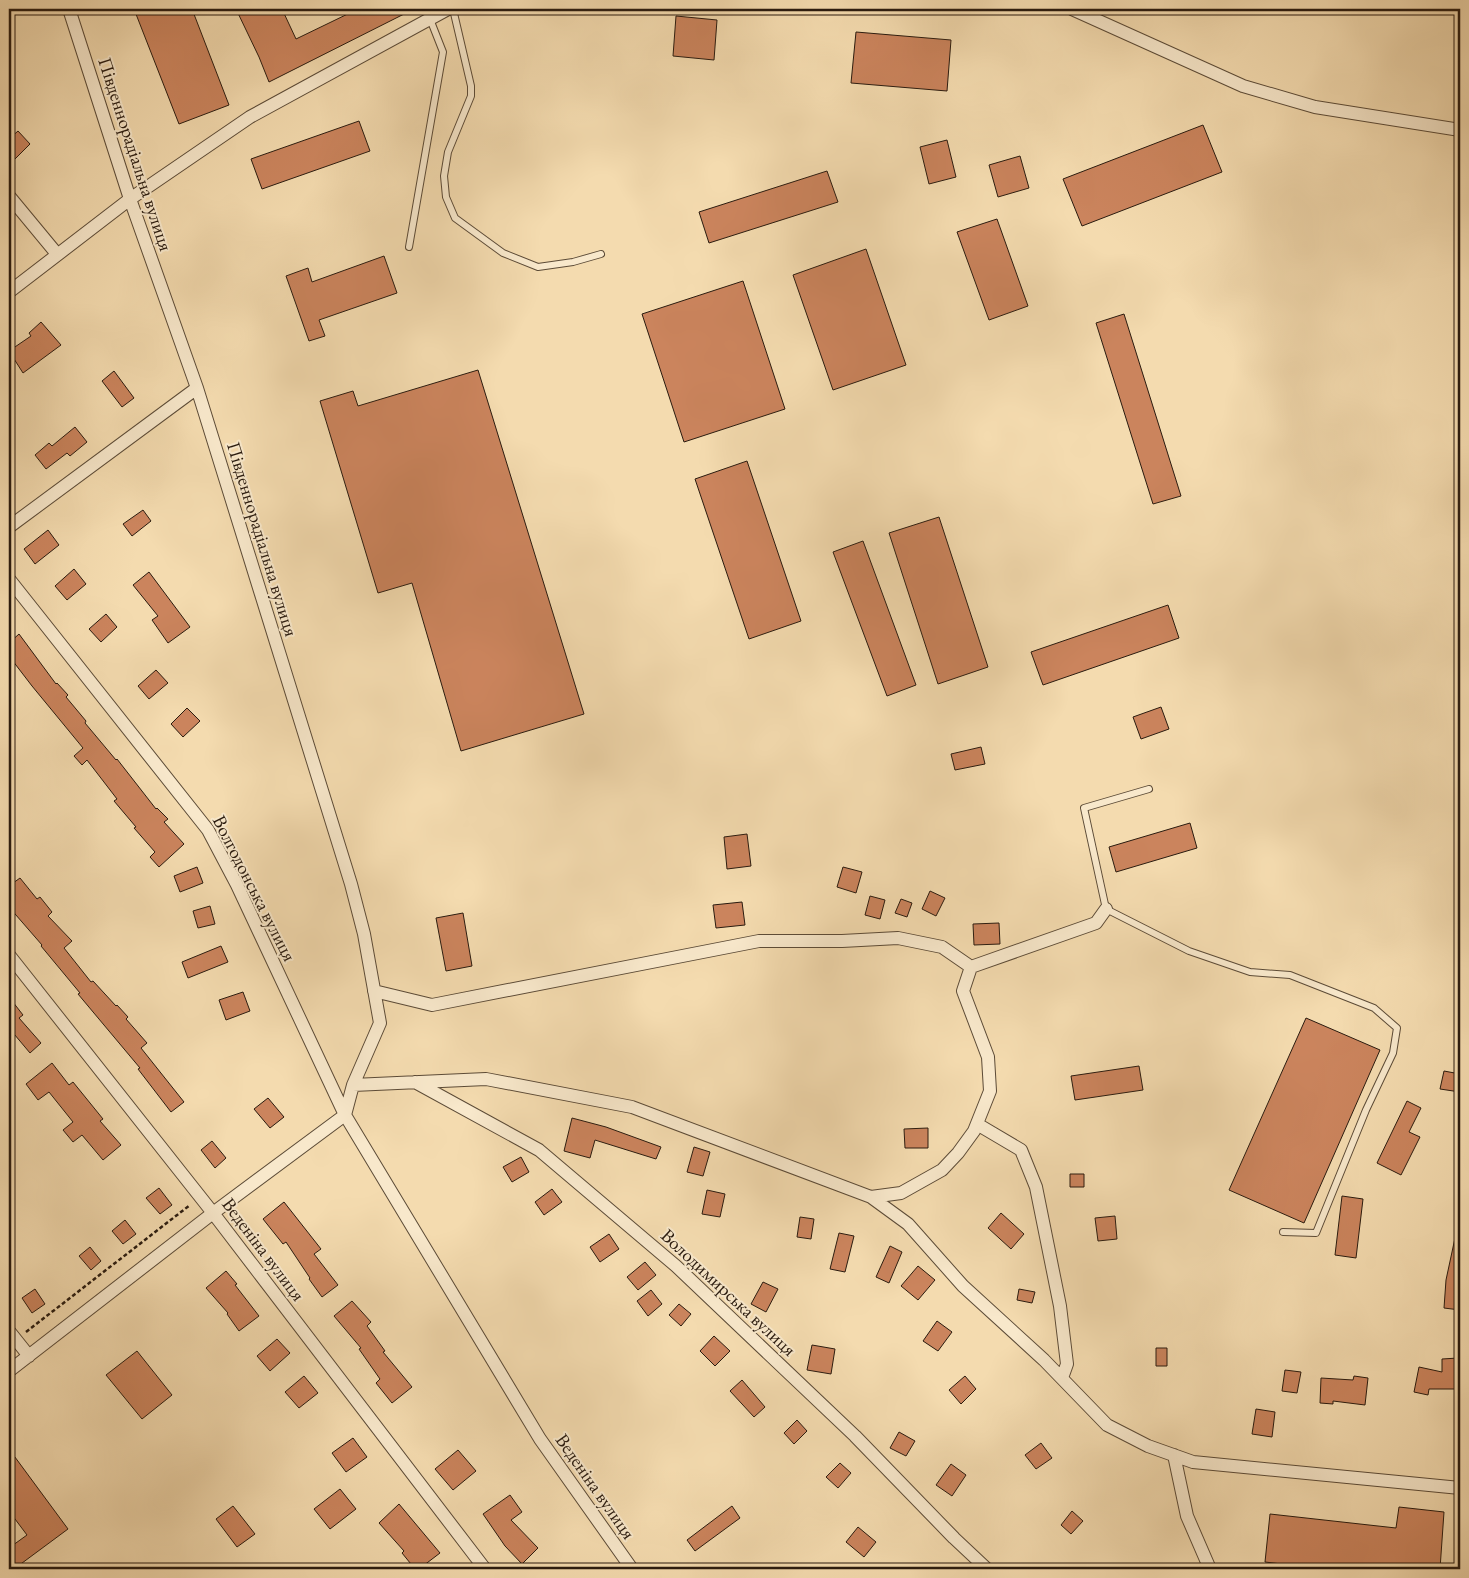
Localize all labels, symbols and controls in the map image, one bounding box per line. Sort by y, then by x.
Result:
street label: Південнорадіальна вулиця [92,54,179,255]
street label: Південнорадіальна вулиця [221,439,304,640]
street label: Волгодонська вулиця [207,811,302,966]
street label: Веденіна вулиця [216,1192,311,1307]
street label: Володимирська вулиця [656,1223,802,1362]
street label: Веденіна вулиця [550,1429,642,1544]

